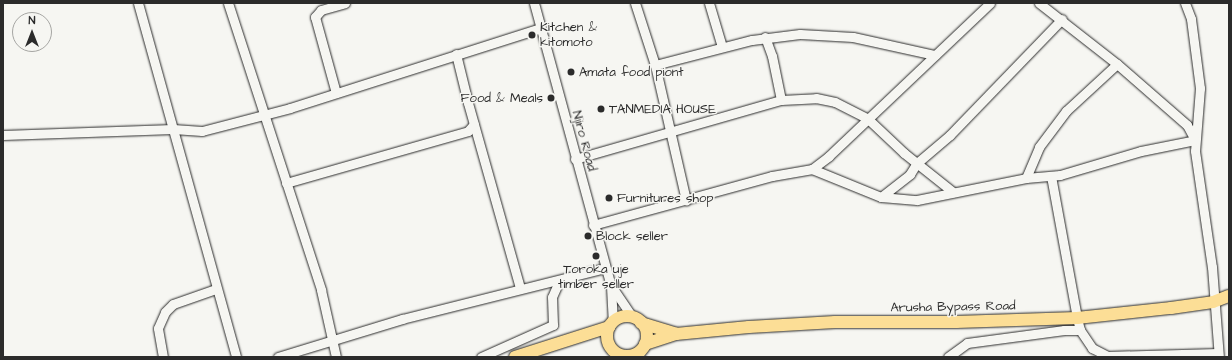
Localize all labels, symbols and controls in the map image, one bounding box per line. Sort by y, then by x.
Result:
north arrow [12,12,52,52]
text: N [29,13,35,28]
place label: Kitchen & kitomoto [540,20,597,51]
marker: Kitchen & kitomoto [527,30,537,40]
place label: Amata food piont [579,64,684,80]
marker: Amata food piont [566,67,576,77]
place label: Food & Meals [461,90,543,106]
marker: Food & Meals [546,93,556,103]
place label: TANMEDIA HOUSE [609,101,716,117]
marker: TANMEDIA HOUSE [596,104,606,114]
street label: Njiro Road [568,109,600,173]
place label: Furnitures shop [617,190,714,206]
marker: Furnitures shop [604,193,614,203]
place label: Block seller [596,228,668,244]
marker: Block seller [583,231,593,241]
marker: Toroka uje timber seller [591,251,601,261]
place label: Toroka uje timber seller [558,262,634,293]
street label: Arusha Bypass Road [890,298,1016,316]

